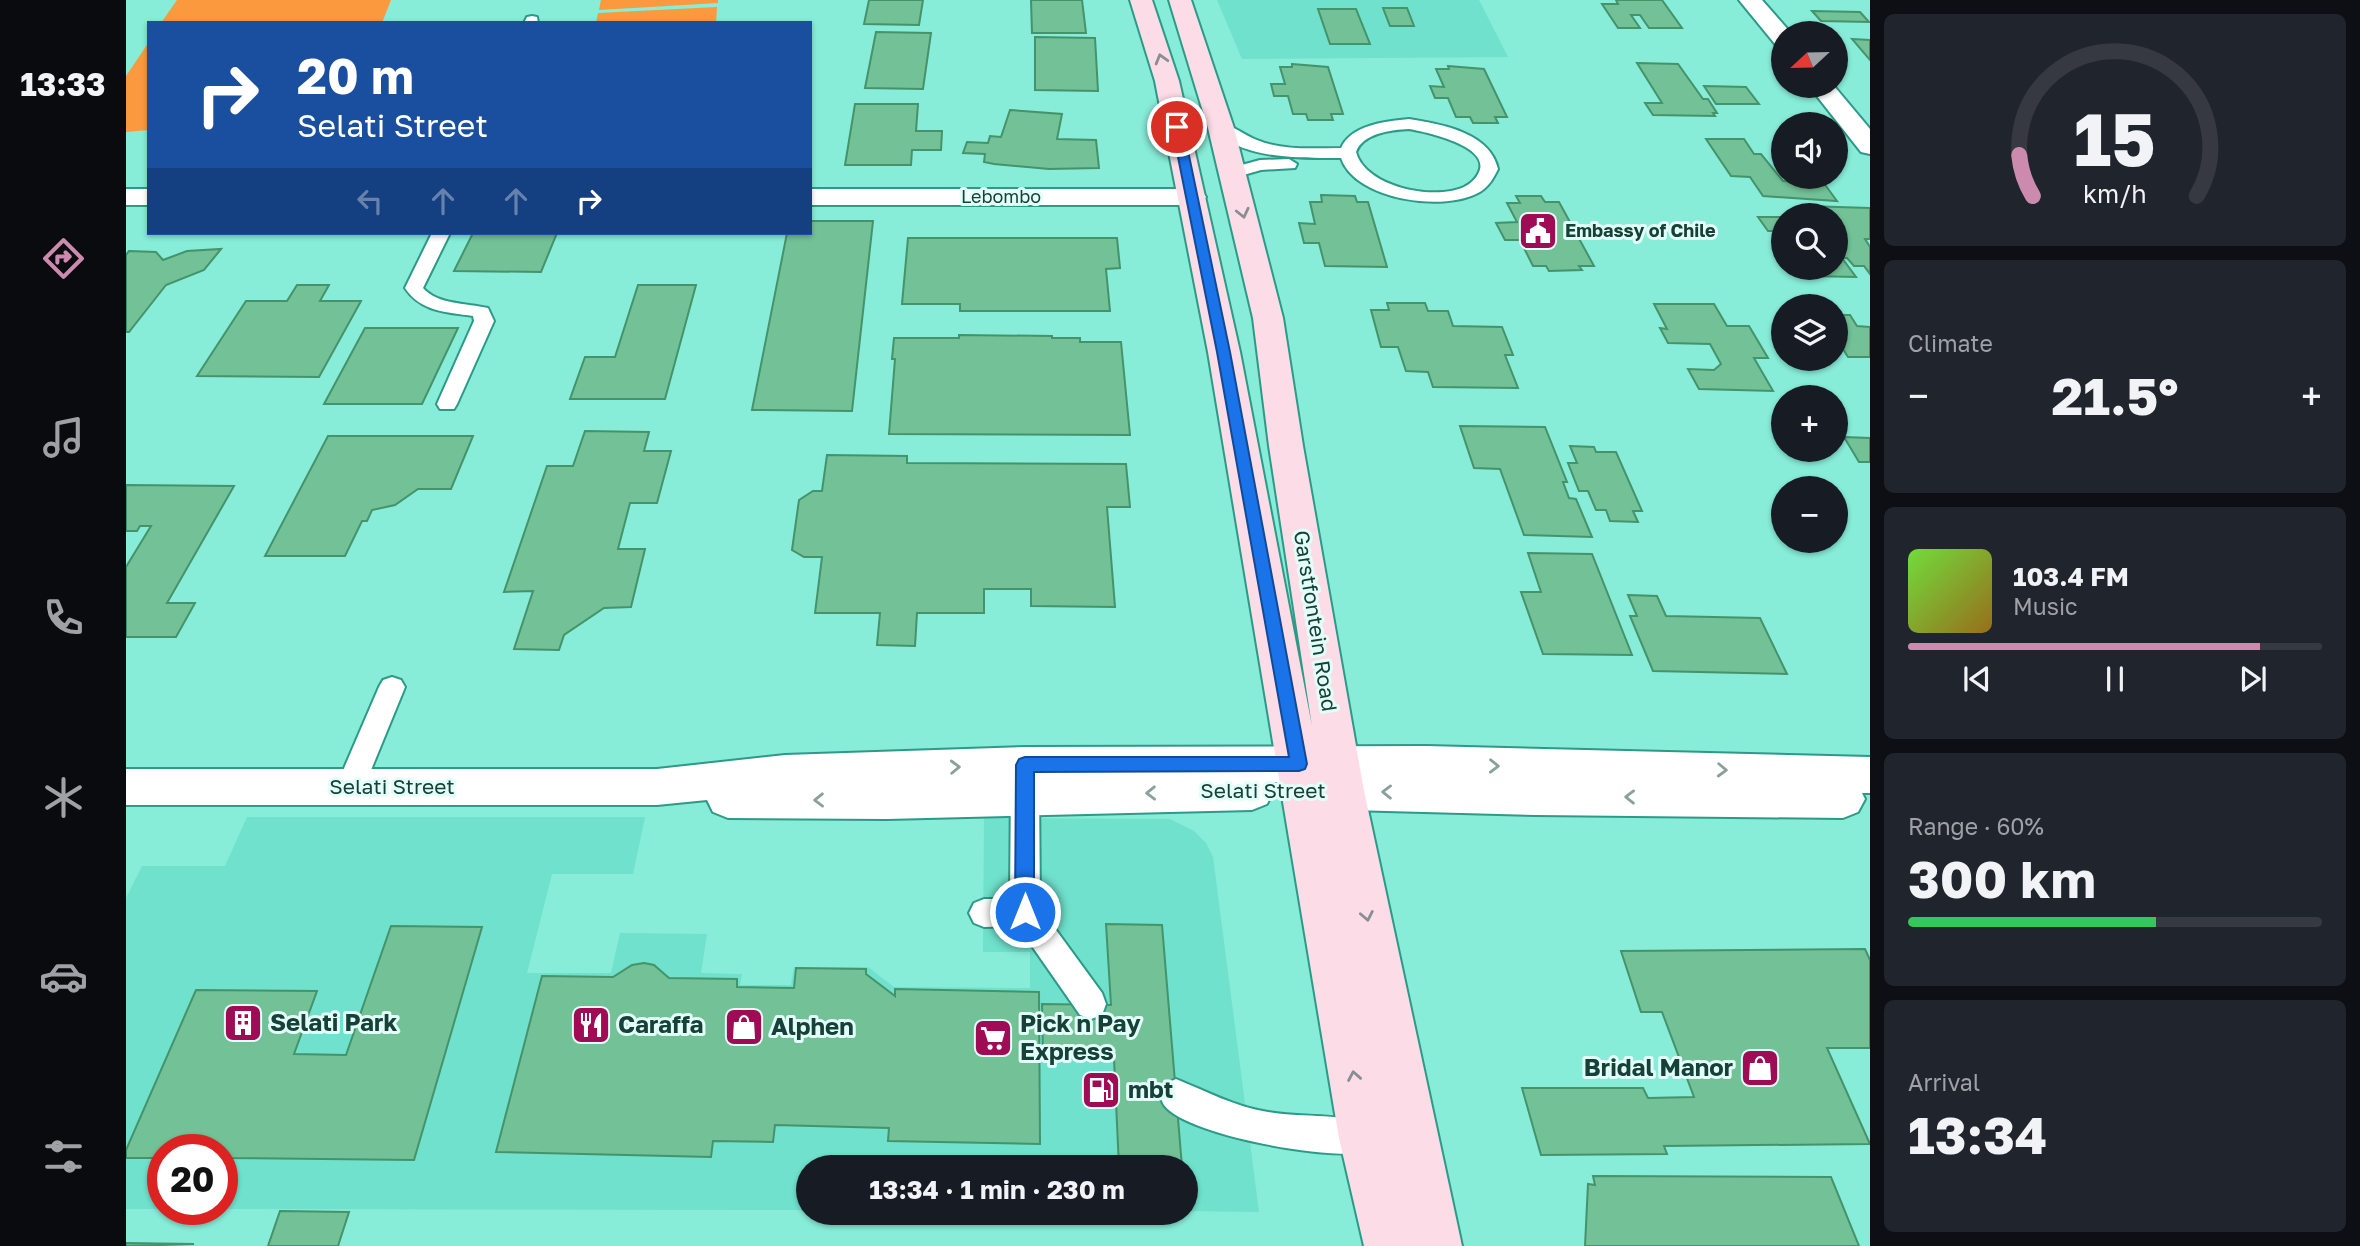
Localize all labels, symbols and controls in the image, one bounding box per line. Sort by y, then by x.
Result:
north arrow [1771,21,1848,98]
map controls [1771,21,1848,553]
text: 20 m [297,46,414,105]
icon: right [182,49,273,140]
one-way arrow [1154,53,1169,65]
text: 13:33 [20,65,106,103]
text: 15 [2074,96,2156,183]
pin [1147,97,1207,157]
text: Selati Street [297,106,488,144]
icon: arrive [1158,108,1196,146]
button: sound [1771,112,1848,189]
text: km/h [2083,178,2147,209]
icon: left [351,182,389,220]
icon: ahead [424,182,462,220]
icon: ahead [497,182,535,220]
icon: right [570,182,608,220]
street label: Lebombo [961,185,1041,207]
button: search [1771,203,1848,280]
one-way arrow [1235,207,1249,219]
public building icon: Embassy of Chile [1517,210,1559,252]
place label: Embassy of Chile [1565,219,1716,241]
icon: directions [39,234,88,283]
button: layers [1771,294,1848,371]
text: Climate [1908,329,1993,357]
text: 21.5° [2051,364,2179,426]
text: − [1908,373,1929,418]
text: + [2301,373,2322,418]
button: + [1771,385,1848,462]
icon: music [39,413,88,462]
button: − [1771,476,1848,553]
street label: Garstfontein Road [1289,528,1343,713]
text: 103.4 FM [2013,561,2129,592]
text: Music [2013,592,2078,620]
icon: phone [39,593,88,642]
icon: previous [1958,660,1996,698]
icon: pause [2096,660,2134,698]
icon: next [2234,660,2272,698]
one-way arrow [1489,758,1500,773]
one-way arrow [950,759,961,774]
one-way arrow [1717,763,1728,778]
icon: climate [39,773,88,822]
street label: Selati Street [329,773,455,799]
street label: Selati Street [1200,777,1326,803]
one-way arrow [1382,784,1392,800]
one-way arrow [1145,785,1156,800]
one-way arrow [1624,790,1635,805]
one-way arrow [813,792,823,808]
text: Range · 60% [1908,812,2044,840]
text: 300 km [1908,847,2096,909]
position arrow [988,875,1062,949]
one-way arrow [1359,910,1374,922]
icon: car [39,952,88,1001]
building icon: Selati Park [222,1002,264,1044]
restaurant icon: Caraffa [570,1004,612,1046]
shop icon: Alphen [723,1006,765,1048]
place label: Selati Park [270,1007,397,1036]
place label: Pick n Pay Express [1020,1008,1141,1065]
place label: Caraffa [618,1009,703,1038]
place label: Alphen [771,1011,854,1040]
supermarket icon: Pick n Pay Express [972,1017,1014,1059]
shop icon: Bridal Manor [1739,1047,1781,1089]
place label: Bridal Manor [1584,1052,1733,1081]
text: Arrival [1908,1068,1980,1096]
fuel station icon: mbt [1080,1069,1122,1111]
one-way arrow [1347,1070,1362,1082]
place label: mbt [1128,1074,1173,1103]
text: 13:34 [1908,1103,2047,1165]
icon: filters [39,1132,88,1181]
speed limit sign: 20 [147,1134,238,1225]
text: 13:34 · 1 min · 230 m [869,1174,1125,1205]

